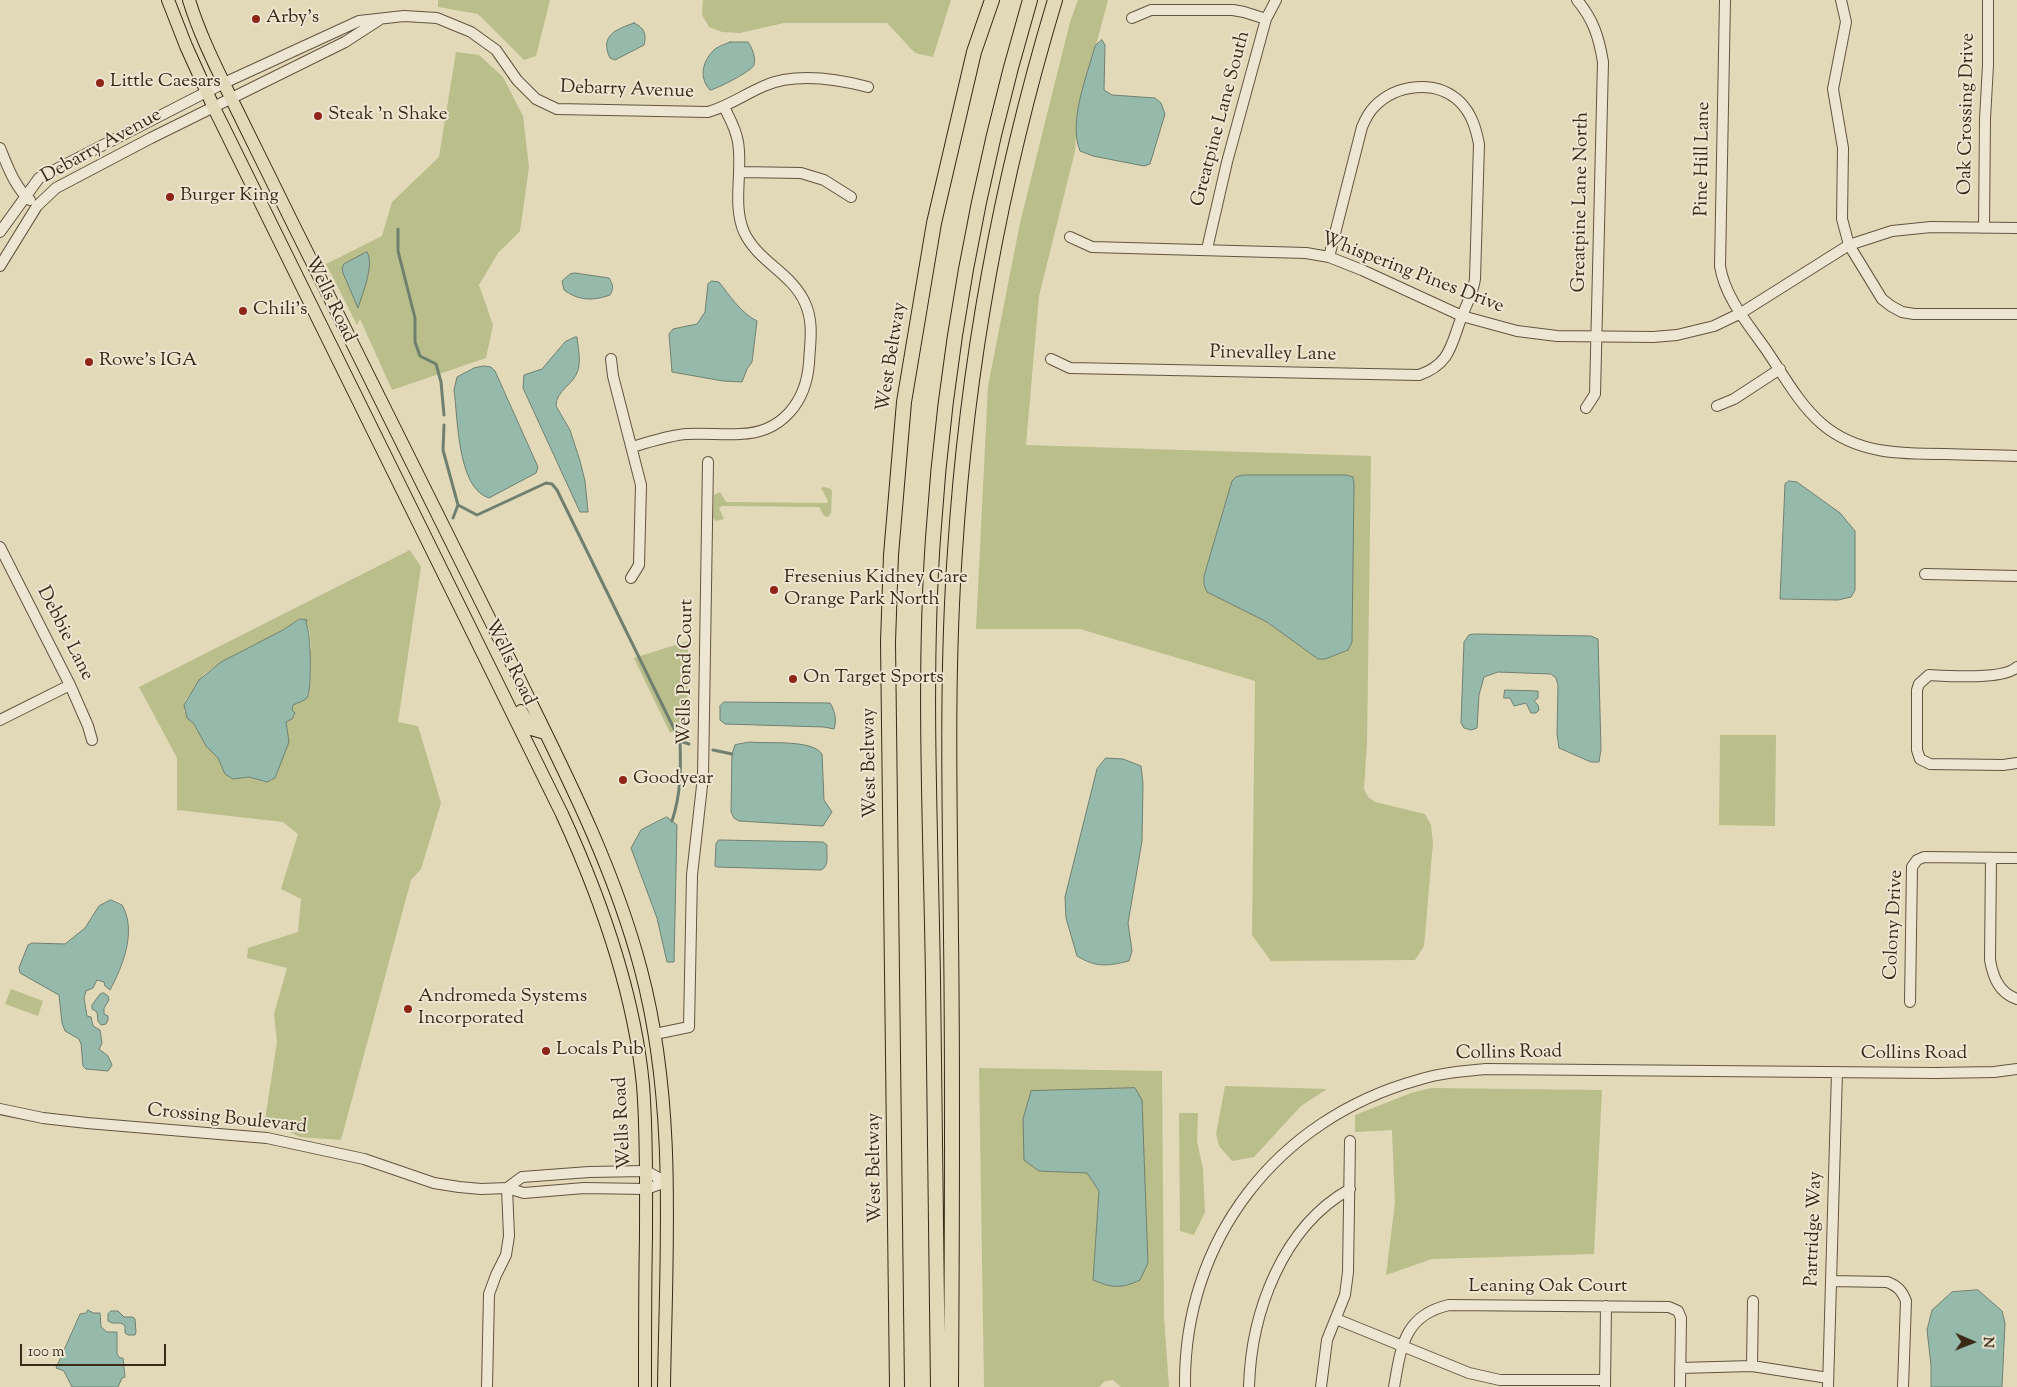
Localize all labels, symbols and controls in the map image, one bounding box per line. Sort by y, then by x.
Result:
place label: Arby's [266,8,319,30]
marker: Arby's [250,13,262,25]
street label: Greatpine Lane South [1188,29,1256,209]
street label: Oak Crossing Drive [1955,33,1981,195]
place label: Little Caesars [110,72,221,94]
marker: Little Caesars [94,77,106,89]
street label: Debarry Avenue [560,77,694,105]
street label: Pine Hill Lane [1692,101,1716,217]
street label: Debarry Avenue [38,105,166,189]
place label: Steak 'n Shake [328,105,448,127]
marker: Steak 'n Shake [312,110,324,122]
street label: Greatpine Lane North [1569,111,1595,293]
place label: Burger King [180,186,279,208]
marker: Burger King [164,191,176,203]
street label: Whispering Pines Drive [1317,229,1507,319]
street label: Wells Road [298,253,360,347]
place label: Chili's [253,300,307,322]
street label: West Beltway [873,301,913,413]
marker: Chili's [237,305,249,317]
street label: Pinevalley Lane [1209,342,1337,368]
place label: Rowe's IGA [99,351,197,373]
marker: Rowe's IGA [83,356,95,368]
place label: Fresenius Kidney Care Orange Park North [784,568,968,612]
street label: Debbie Lane [31,583,97,685]
marker: Fresenius Kidney Care Orange Park North [768,584,780,596]
street label: Wells Pond Court [674,599,700,745]
street label: Wells Road [478,616,540,710]
place label: On Target Sports [803,668,944,690]
marker: On Target Sports [787,673,799,685]
street label: West Beltway [859,708,883,818]
place label: Goodyear [633,769,713,791]
marker: Goodyear [617,774,629,786]
street label: Colony Drive [1881,869,1909,981]
place label: Andromeda Systems Incorporated [418,987,587,1031]
marker: Andromeda Systems Incorporated [402,1003,414,1015]
place label: Locals Pub [556,1040,644,1062]
street label: Collins Road [1456,1042,1562,1066]
street label: Collins Road [1861,1044,1967,1066]
marker: Locals Pub [540,1045,552,1057]
street label: Wells Road [610,1076,638,1170]
street label: Crossing Boulevard [146,1100,308,1140]
street label: West Beltway [864,1113,888,1223]
street label: Partridge Way [1802,1171,1828,1287]
street label: Leaning Oak Court [1468,1277,1628,1299]
north arrow [1947,1317,1997,1367]
scale bar [22,1334,169,1366]
text: N [1977,1336,1997,1348]
text: 100 m [28,1342,64,1363]

